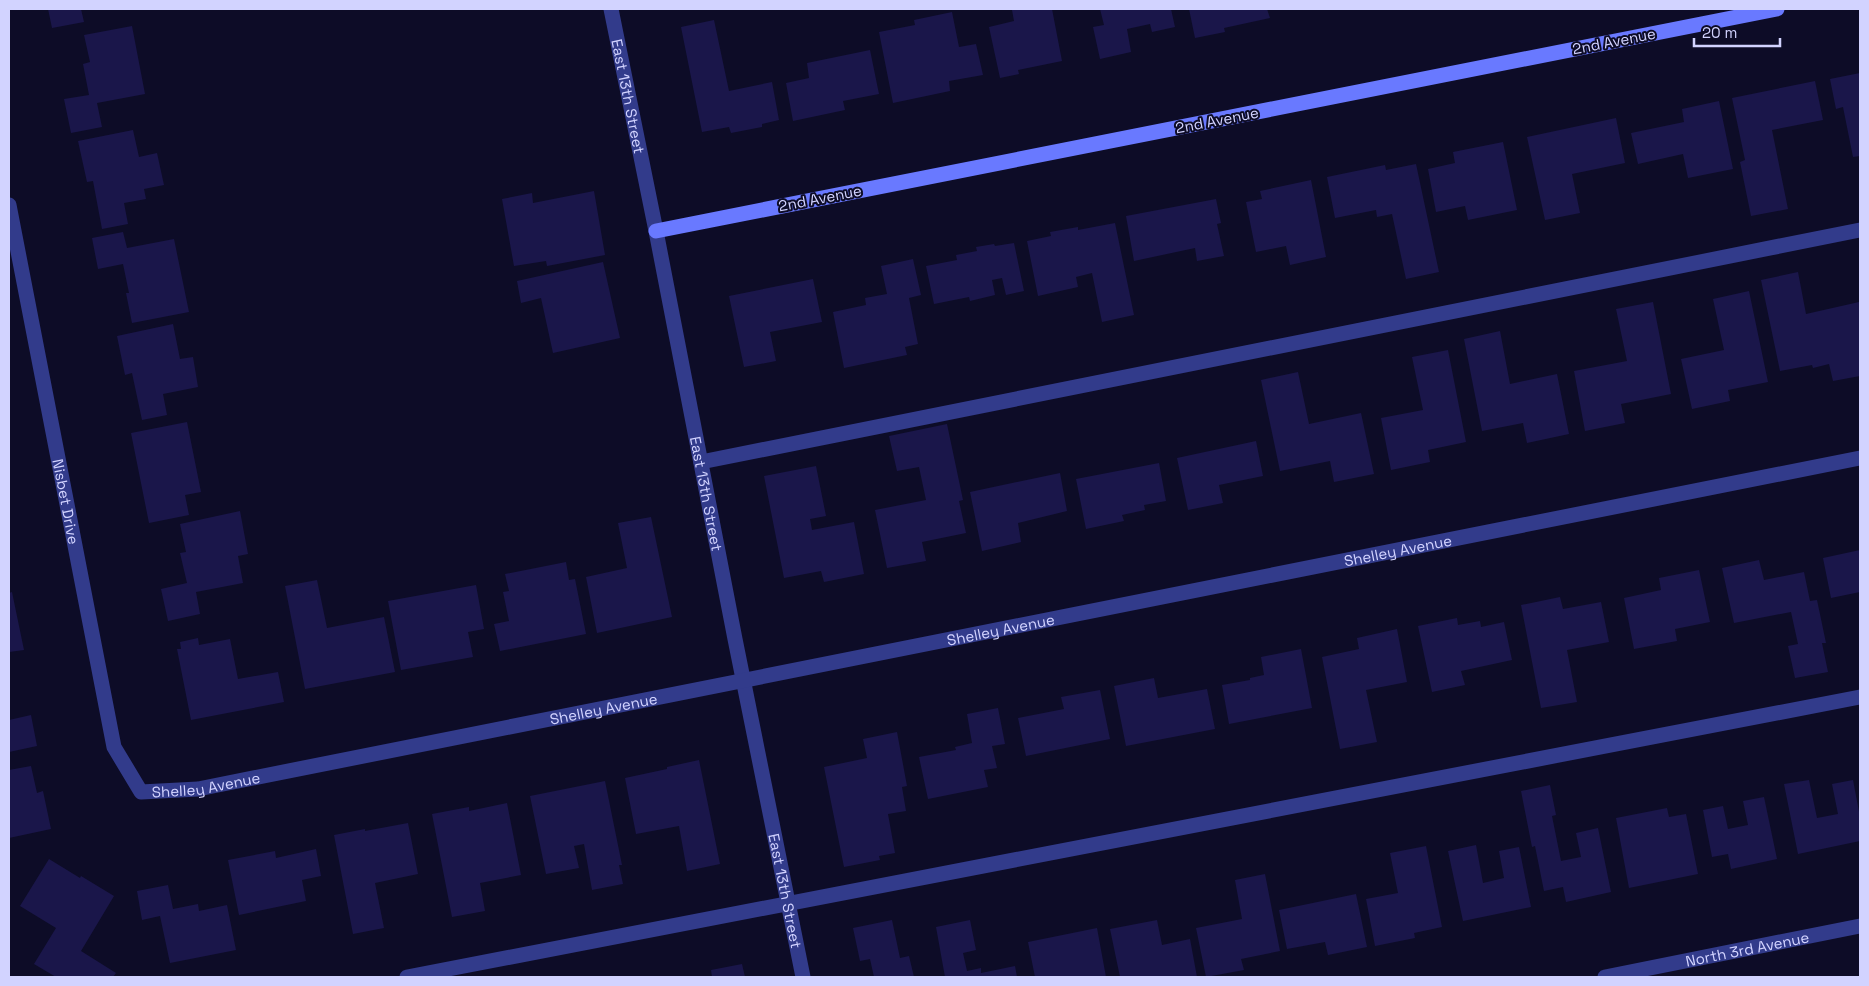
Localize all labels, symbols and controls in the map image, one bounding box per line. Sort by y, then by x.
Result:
scale bar [1694,15,1780,47]
text: 20 m [1702,23,1737,42]
street label: 2nd Avenue [1571,24,1657,58]
street label: East 13th Street [608,37,650,155]
street label: 2nd Avenue [1174,103,1260,137]
street label: 2nd Avenue [777,181,863,215]
street label: East 13th Street [686,434,727,553]
street label: Nisbet Drive [49,457,84,546]
street label: Shelley Avenue [1342,530,1453,570]
street label: Shelley Avenue [945,609,1056,649]
street label: Shelley Avenue [548,688,659,728]
street label: Shelley Avenue [151,767,262,801]
street label: East 13th Street [765,832,807,950]
street label: North 3rd Avenue [1684,927,1811,970]

